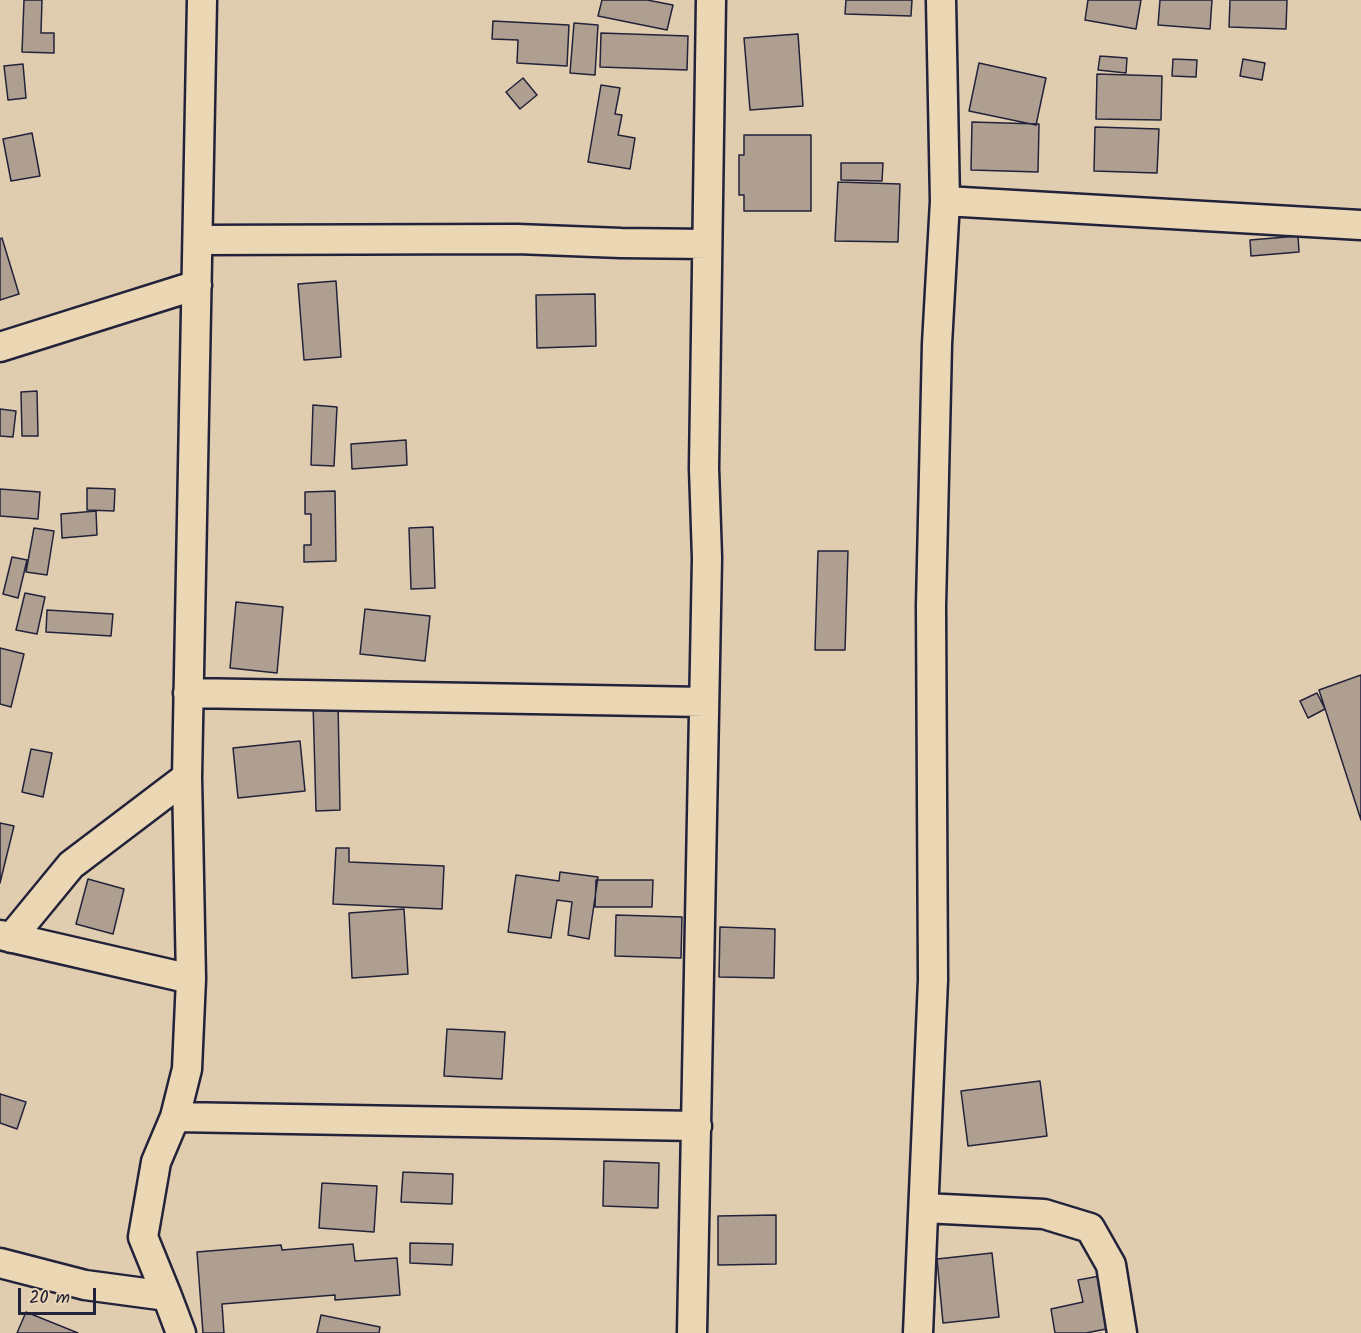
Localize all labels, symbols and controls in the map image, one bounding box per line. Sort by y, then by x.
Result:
scale bar [21,1276,99,1314]
text: 20 m [29,1284,70,1313]

